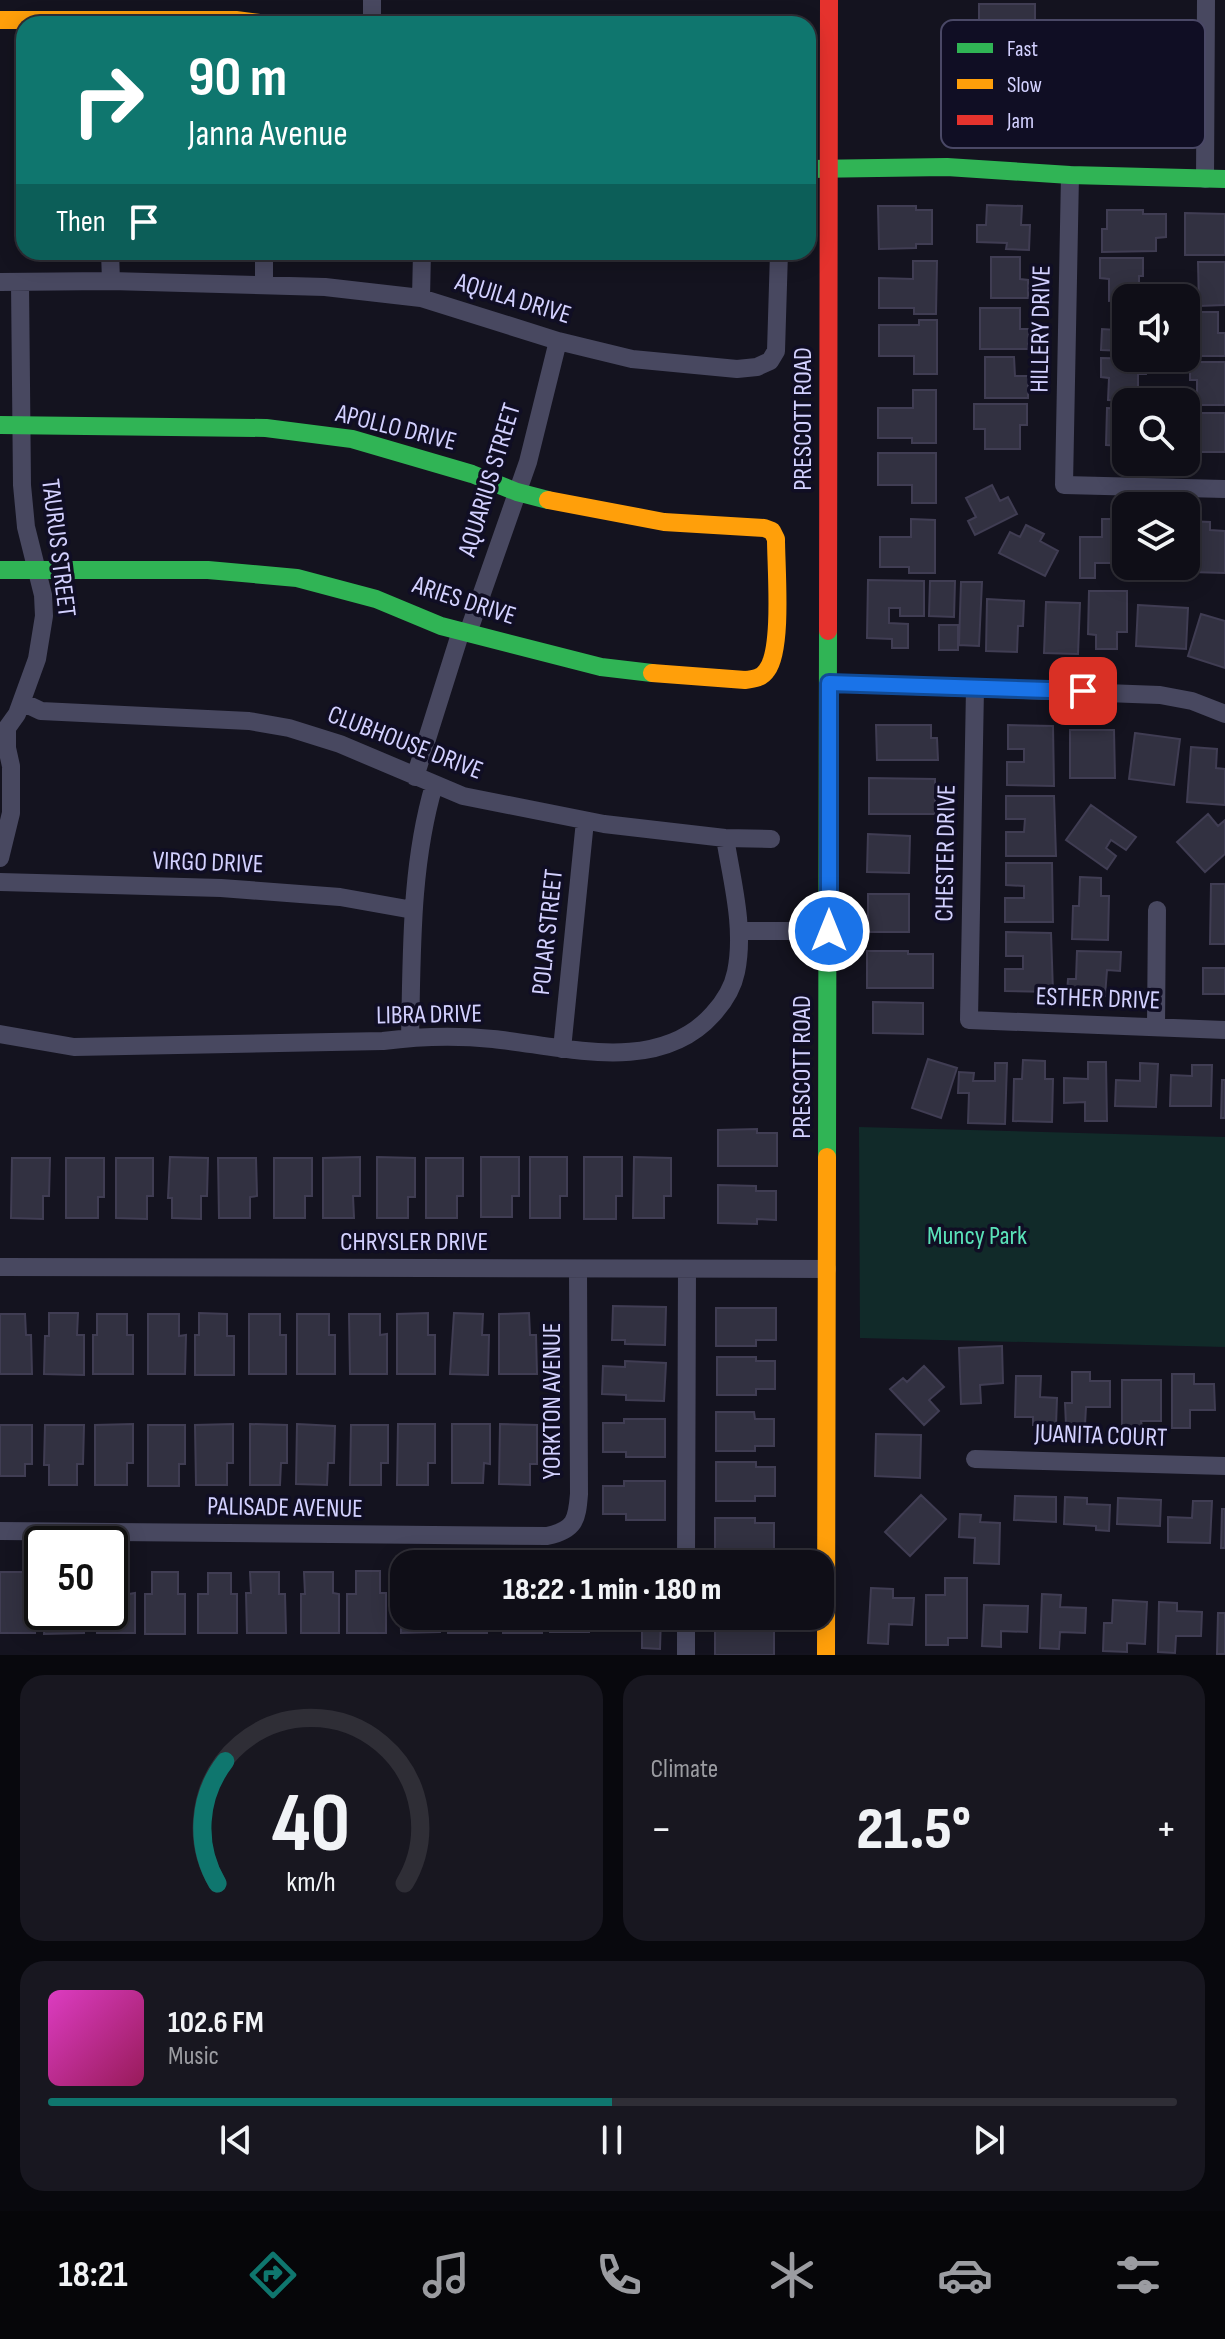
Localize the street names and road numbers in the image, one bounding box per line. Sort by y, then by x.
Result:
street label: HILLERY DRIVE [1024,265,1058,393]
street label: AQUILA DRIVE [450,266,575,331]
street label: PRESCOTT ROAD [788,347,819,491]
street label: APOLLO DRIVE [332,398,459,458]
street label: AQUARIUS STREET [452,400,528,561]
street label: TAURUS STREET [34,477,82,619]
street label: ARIES DRIVE [407,569,520,632]
street label: CLUBHOUSE DRIVE [323,699,487,787]
street label: CHESTER DRIVE [929,784,963,922]
street label: VIRGO DRIVE [152,846,264,880]
street label: POLAR STREET [526,867,570,997]
street label: ESTHER DRIVE [1035,981,1161,1017]
street label: PRESCOTT ROAD [787,995,818,1139]
street label: LIBRA DRIVE [376,999,482,1031]
street label: CHRYSLER DRIVE [340,1227,488,1258]
street label: YORKTON AVENUE [537,1323,568,1479]
street label: JUANITA COURT [1033,1418,1168,1454]
street label: PALISADE AVENUE [207,1491,363,1525]

